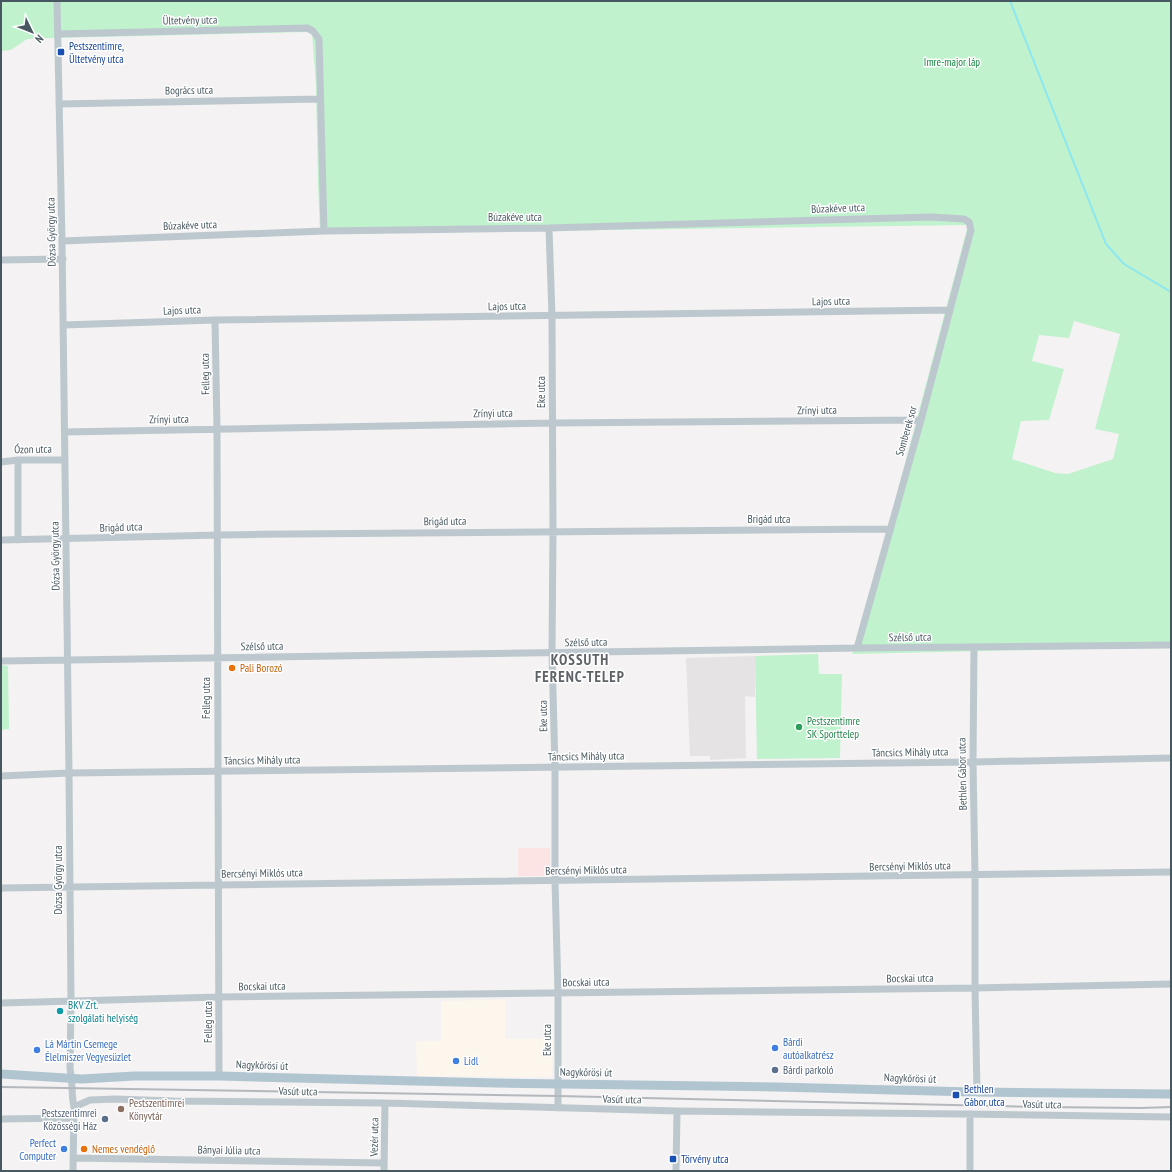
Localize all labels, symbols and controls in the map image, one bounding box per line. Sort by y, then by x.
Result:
north arrow [12,12,52,52]
street label: Ültetvény utca [163,13,217,27]
text: N [32,32,46,46]
place label: Pestszentimre, Ültetvény utca [69,39,124,66]
marker: Pestszentimre, Ültetvény utca [56,47,66,57]
park label: Imre-major láp [924,55,980,69]
street label: Bogrács utca [165,83,213,97]
street label: Dózsa György utca [43,197,59,267]
street label: Búzakéve utca [811,200,865,216]
street label: Búzakéve utca [488,210,542,224]
street label: Búzakéve utca [163,217,217,233]
street label: Lajos utca [812,294,850,308]
street label: Lajos utca [488,299,526,313]
street label: Lajos utca [163,302,201,318]
street label: Felleg utca [198,353,212,395]
street label: Eke utca [534,376,548,408]
street label: Zrínyi utca [797,403,837,417]
street label: Somberek sor [892,404,920,458]
street label: Zrínyi utca [473,406,513,420]
street label: Zrínyi utca [149,412,189,426]
street label: Ózon utca [14,442,52,456]
street label: Brigád utca [748,512,790,526]
street label: Brigád utca [423,514,467,528]
street label: Brigád utca [99,519,143,535]
street label: Dózsa György utca [47,521,63,591]
street label: Szélső utca [889,630,931,644]
street label: Szélső utca [565,635,607,649]
street label: Szélső utca [241,639,283,653]
district label: KOSSUTH FERENC-TELEP [535,650,625,686]
place label: Pali Borozó [240,661,283,675]
marker: Pali Borozó [227,663,237,673]
street label: Felleg utca [199,677,213,719]
street label: Eke utca [536,700,550,732]
place label: Pestszentimre SK Sporttelep [807,714,860,741]
marker: Pestszentimre SK Sporttelep [794,722,804,732]
street label: Bethlen Gábor utca [954,738,970,810]
street label: Táncsics Mihály utca [871,744,949,760]
street label: Táncsics Mihály utca [547,748,625,764]
street label: Táncsics Mihály utca [223,752,301,768]
street label: Dózsa György utca [51,845,65,915]
street label: Bercsényi Miklós utca [869,858,951,874]
street label: Bercsényi Miklós utca [545,862,627,878]
street label: Bercsényi Miklós utca [221,865,303,881]
street label: Bocskai utca [886,971,934,985]
street label: Bocskai utca [562,975,610,989]
street label: Bocskai utca [238,979,286,993]
place label: BKV Zrt. szolgálati helyiség [68,998,138,1025]
street label: Felleg utca [201,1001,215,1043]
marker: BKV Zrt. szolgálati helyiség [55,1006,65,1016]
street label: Eke utca [540,1024,554,1056]
place label: Bárdi autóalkatrész [783,1035,834,1062]
place label: Lá Mártin Csemege Élelmiszer Vegyesüzlet [45,1037,131,1064]
marker: Bárdi autóalkatrész [770,1043,780,1053]
marker: Lá Mártin Csemege Élelmiszer Vegyesüzlet [32,1045,42,1055]
place label: Lidl [464,1054,479,1068]
marker: Lidl [451,1056,461,1066]
street label: Nagykőrösi út [236,1057,288,1073]
place label: Bárdi parkoló [783,1063,834,1077]
street label: Nagykőrösi út [560,1065,612,1079]
marker: Bárdi parkoló [770,1065,780,1075]
street label: Nagykőrösi út [884,1070,936,1086]
place label: Bethlen Gábor utca [964,1082,1005,1109]
street label: Vasút utca [277,1084,318,1098]
marker: Bethlen Gábor utca [951,1090,961,1100]
street label: Vasút utca [601,1092,642,1106]
place label: Pestszentimrei Könyvtár [129,1096,184,1123]
street label: Vasút utca [1021,1097,1062,1111]
marker: Pestszentimrei Könyvtár [116,1104,126,1114]
place label: Pestszentimrei Közösségi Ház [42,1106,97,1133]
marker: Pestszentimrei Közösségi Ház [100,1114,110,1124]
street label: Vezér utca [367,1117,381,1158]
place label: Perfect Computer [19,1136,56,1163]
place label: Nemes vendéglő [92,1142,155,1156]
street label: Bányai Júlia utca [197,1142,261,1158]
marker: Perfect Computer [59,1144,69,1154]
marker: Nemes vendéglő [79,1144,89,1154]
place label: Törvény utca [681,1152,729,1166]
marker: Törvény utca [668,1154,678,1164]

